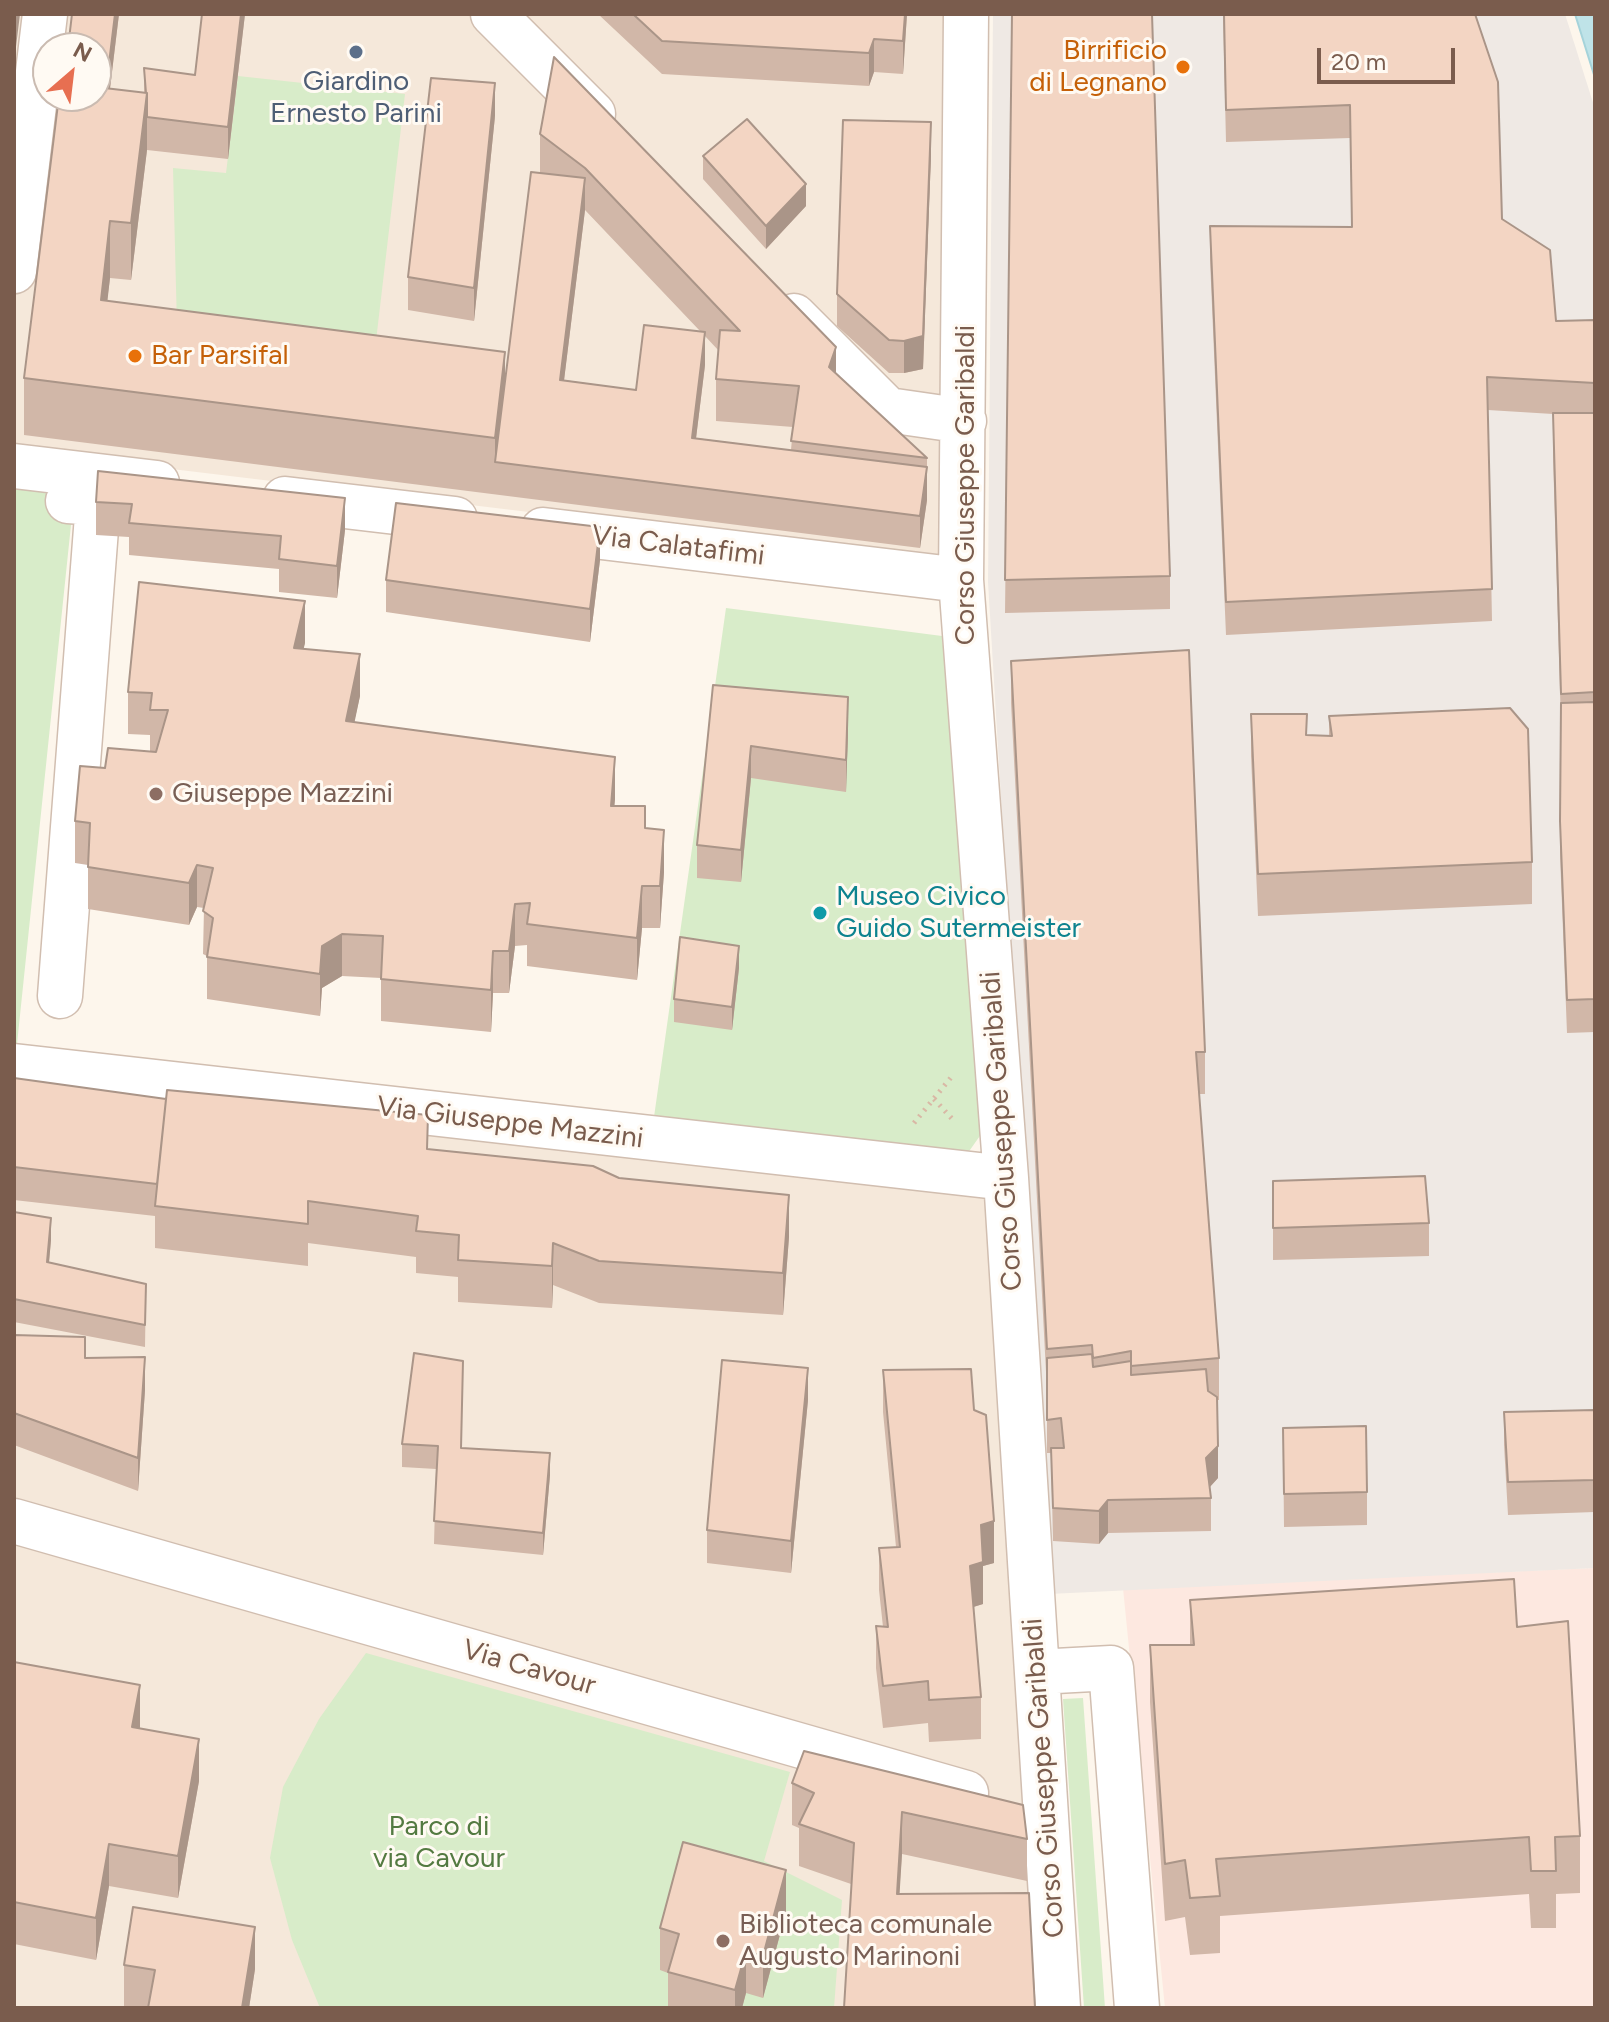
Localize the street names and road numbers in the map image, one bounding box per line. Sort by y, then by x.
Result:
street label: Corso Giuseppe Garibaldi [949,325,983,645]
street label: Via Calatafimi [590,519,766,573]
street label: Corso Giuseppe Garibaldi [974,970,1030,1292]
street label: Via Giuseppe Mazzini [375,1090,645,1156]
street label: Corso Giuseppe Garibaldi [1016,1617,1072,1939]
street label: Via Cavour [459,1633,599,1703]

